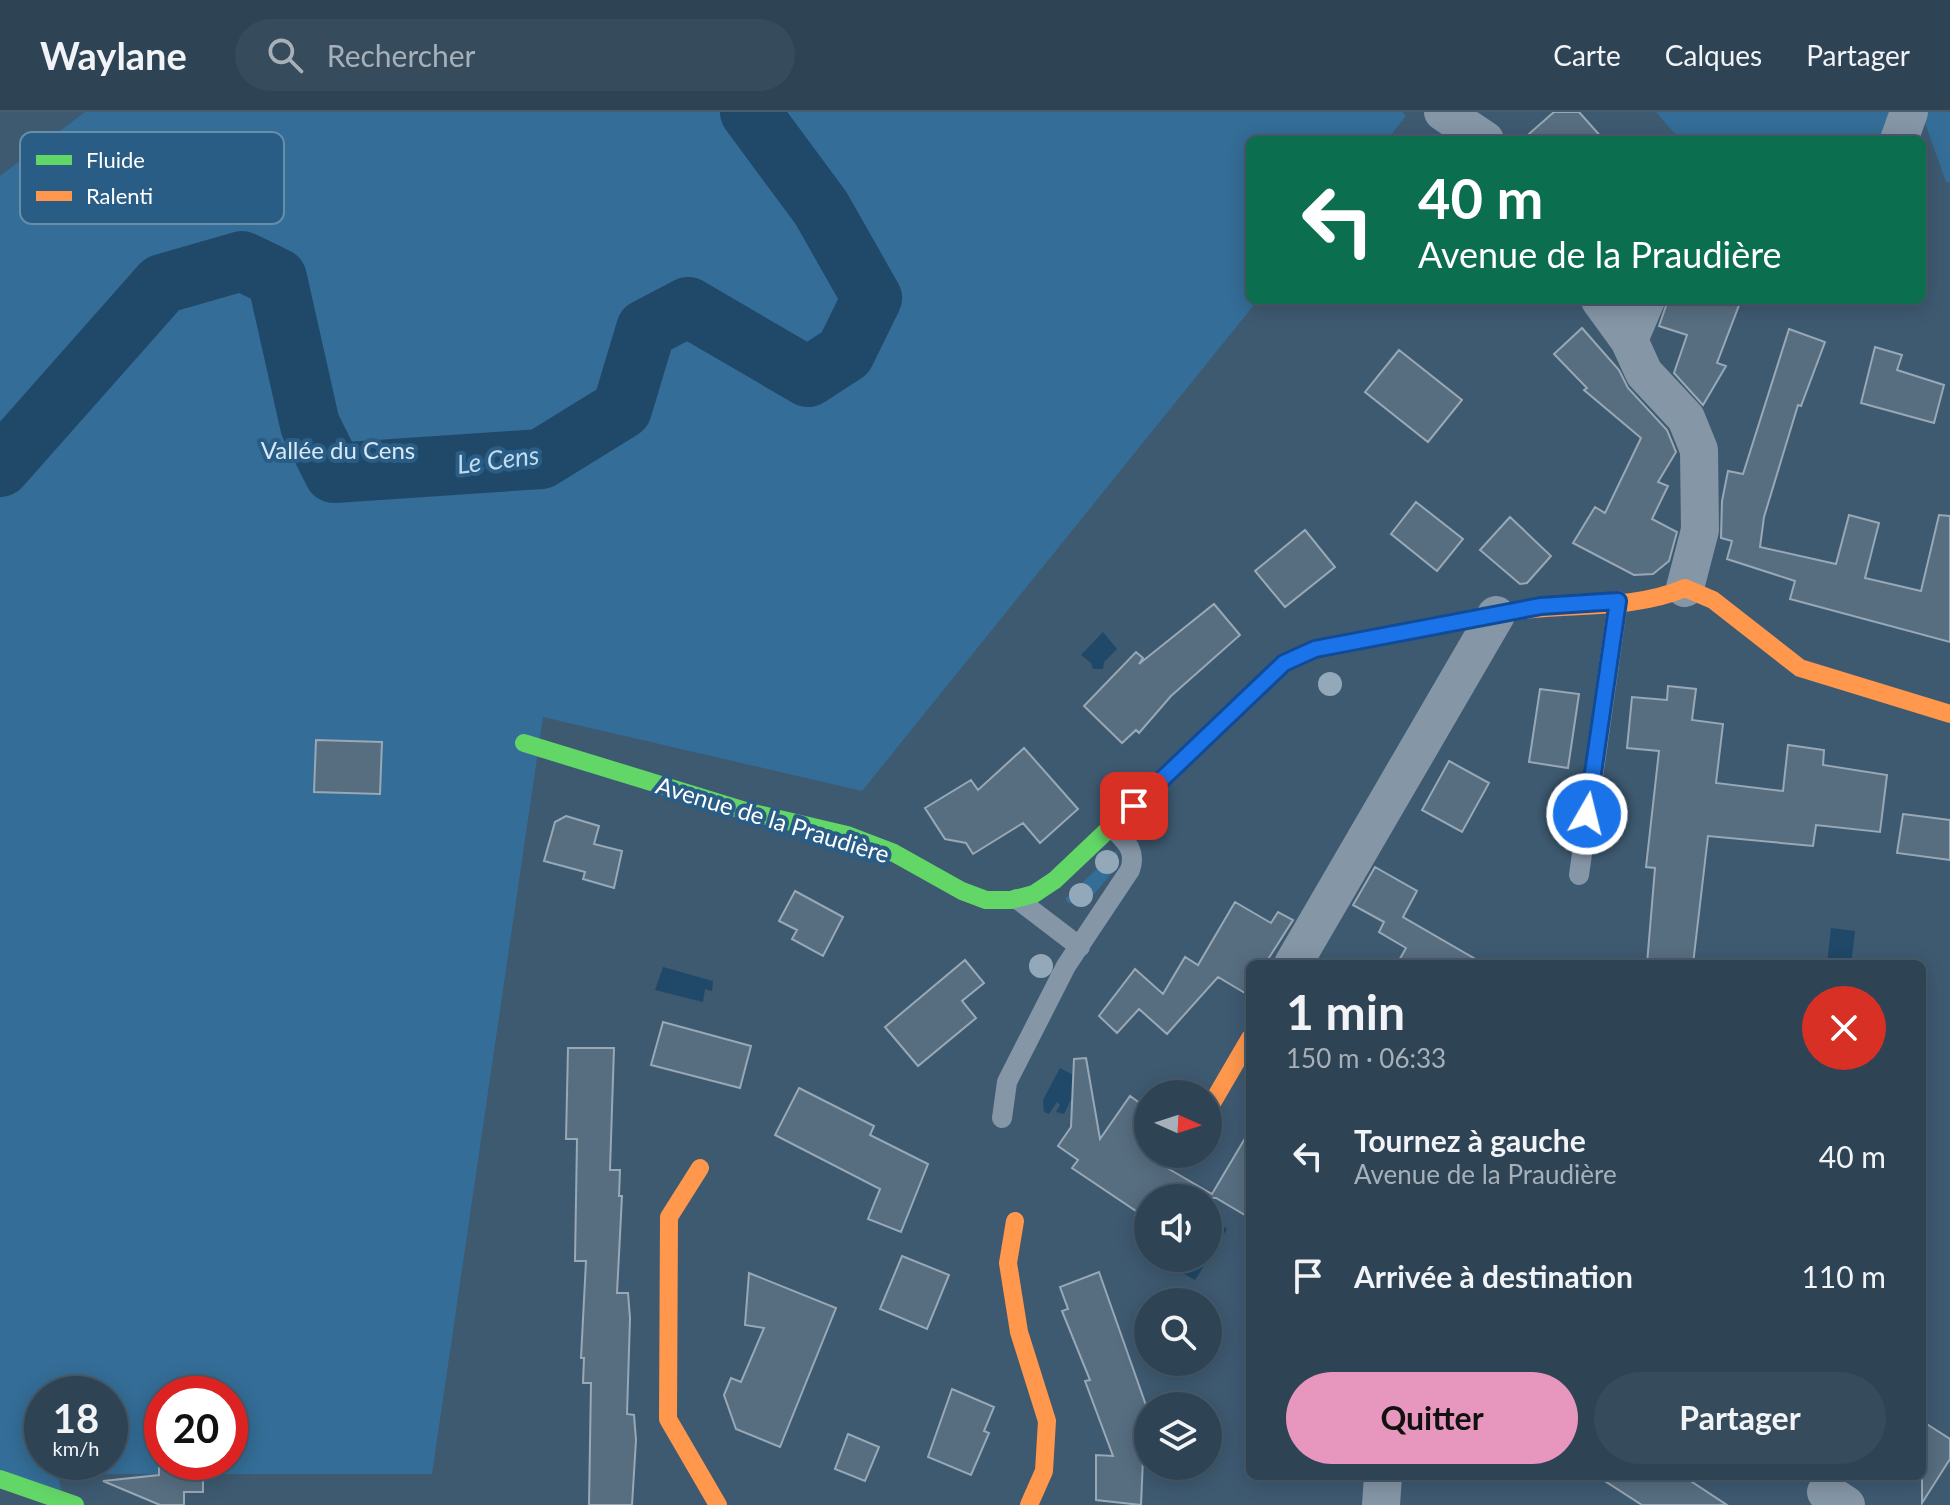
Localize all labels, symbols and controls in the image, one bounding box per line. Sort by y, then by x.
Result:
search box [235,19,795,91]
text: Waylane [40,32,187,78]
icon: search [263,33,307,77]
text: Rechercher [327,37,476,73]
text: Carte [1553,38,1621,72]
text: Calques [1665,38,1762,72]
text: Partager [1806,38,1910,72]
legend [20,132,284,224]
text: Fluide [86,146,145,173]
text: 40 m [1418,164,1543,231]
icon: left [1286,168,1390,272]
text: Ralenti [86,182,153,209]
text: Avenue de la Praudière [1418,232,1782,276]
park label: Vallée du Cens [261,435,415,464]
water label: Le Cens [455,438,541,480]
street label: Avenue de la Praudière [653,770,893,868]
pin [1100,772,1168,840]
position arrow [1545,772,1629,856]
icon: arrive [1112,784,1156,828]
text: 1 min [1286,983,1405,1040]
button: close [1802,986,1886,1070]
text: 150 m · 06:33 [1286,1042,1446,1074]
north arrow [1134,1080,1222,1168]
map controls [1134,1080,1222,1480]
text: Tournez à gauche [1354,1122,1586,1158]
icon: left [1286,1134,1330,1178]
text: 40 m [1819,1138,1886,1174]
text: Avenue de la Praudière [1354,1158,1617,1190]
button: sound [1134,1184,1222,1272]
icon: arrive [1286,1254,1330,1298]
text: Arrivée à destination [1354,1258,1633,1294]
text: 110 m [1801,1258,1886,1294]
button: search [1134,1288,1222,1376]
button: Quitter [1286,1372,1578,1464]
button: Partager [1594,1372,1886,1464]
speed limit sign: 20 [144,1376,248,1480]
button: layers [1134,1392,1222,1480]
text: 18 [53,1394,99,1442]
text: km/h [53,1436,99,1460]

